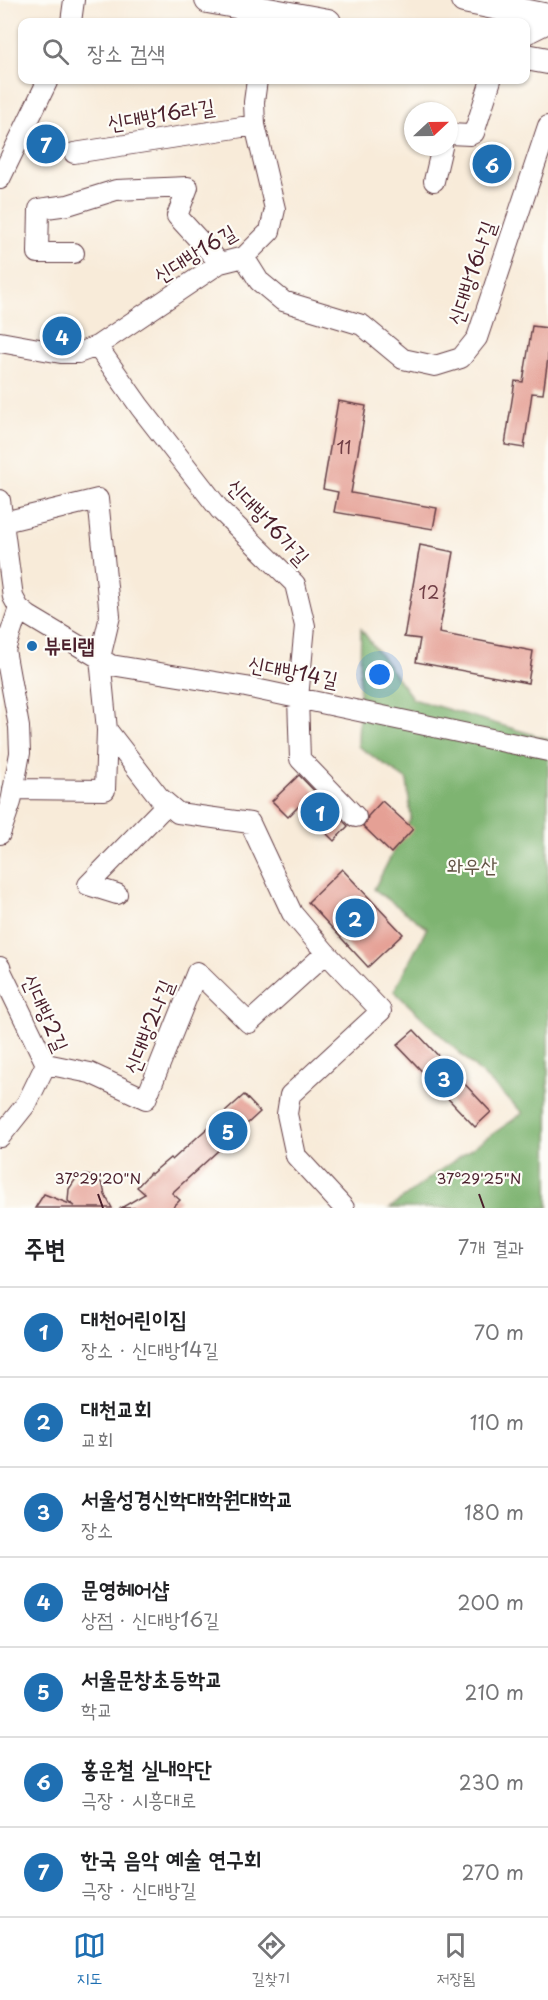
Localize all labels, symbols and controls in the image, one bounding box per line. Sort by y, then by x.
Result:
search box [18,18,530,84]
icon: search [39,35,72,68]
text: 장소 검색 [87,35,165,68]
street label: 신대방16라길 [105,89,217,137]
north arrow [404,102,458,156]
pin: 7 [26,122,66,166]
pin: 6 [472,142,512,186]
street label: 신대방16길 [146,215,242,290]
street label: 신대방16나길 [437,216,503,329]
pin: 4 [42,314,82,358]
house number: 11 [336,433,352,460]
street label: 신대방16가길 [221,470,318,571]
house number: 12 [419,578,439,605]
place label: 뷰티랩 [44,628,95,660]
marker: 뷰티랩 [25,639,39,653]
street label: 신대방14길 [246,646,341,694]
your location [365,660,394,689]
pin: 1 [300,790,340,834]
park label: 와우산 [447,848,497,880]
pin: 2 [336,896,374,940]
street label: 신대방2길 [15,968,78,1056]
street label: 신대방2나길 [114,974,181,1078]
pin: 3 [424,1056,464,1100]
pin: 5 [208,1108,248,1154]
text: 37°29'20"N [55,1166,141,1189]
text: 37°29'25"N [437,1166,521,1189]
text: 주변 [24,1228,66,1267]
text: 7개 결과 [458,1232,524,1262]
text: 대천어린이집 [81,1301,187,1334]
text: 1 [39,1317,48,1347]
text: 70 m [474,1317,524,1347]
text: 장소 · 신대방14길 [81,1334,219,1364]
text: 대천교회 [81,1391,152,1424]
text: 2 [36,1407,51,1437]
text: 110 m [470,1407,524,1437]
text: 교회 [81,1424,113,1454]
text: 서울성경신학대학원대학교 [81,1481,293,1514]
text: 3 [37,1497,50,1527]
text: 180 m [464,1497,524,1527]
text: 장소 [81,1514,113,1544]
text: 문영헤어샵 [81,1571,170,1604]
text: 4 [37,1587,50,1617]
text: 200 m [457,1587,524,1617]
text: 상점 · 신대방16길 [81,1604,219,1634]
text: 서울문창초등학교 [81,1661,223,1694]
text: 5 [37,1677,50,1707]
text: 210 m [465,1677,524,1707]
text: 학교 [81,1694,113,1724]
text: 홍운철 실내악단 [81,1751,212,1784]
text: 6 [36,1767,51,1797]
text: 230 m [459,1767,524,1797]
text: 극장 · 시흥대로 [81,1784,196,1814]
text: 한국 음악 예술 연구회 [81,1841,262,1874]
text: 7 [38,1857,49,1887]
text: 270 m [461,1857,524,1887]
text: 극장 · 신대방길 [81,1874,196,1904]
tab: 지도 [73,1929,106,1989]
tab: 길찾기 [252,1929,290,1989]
tab: 저장됨 [436,1929,475,1989]

